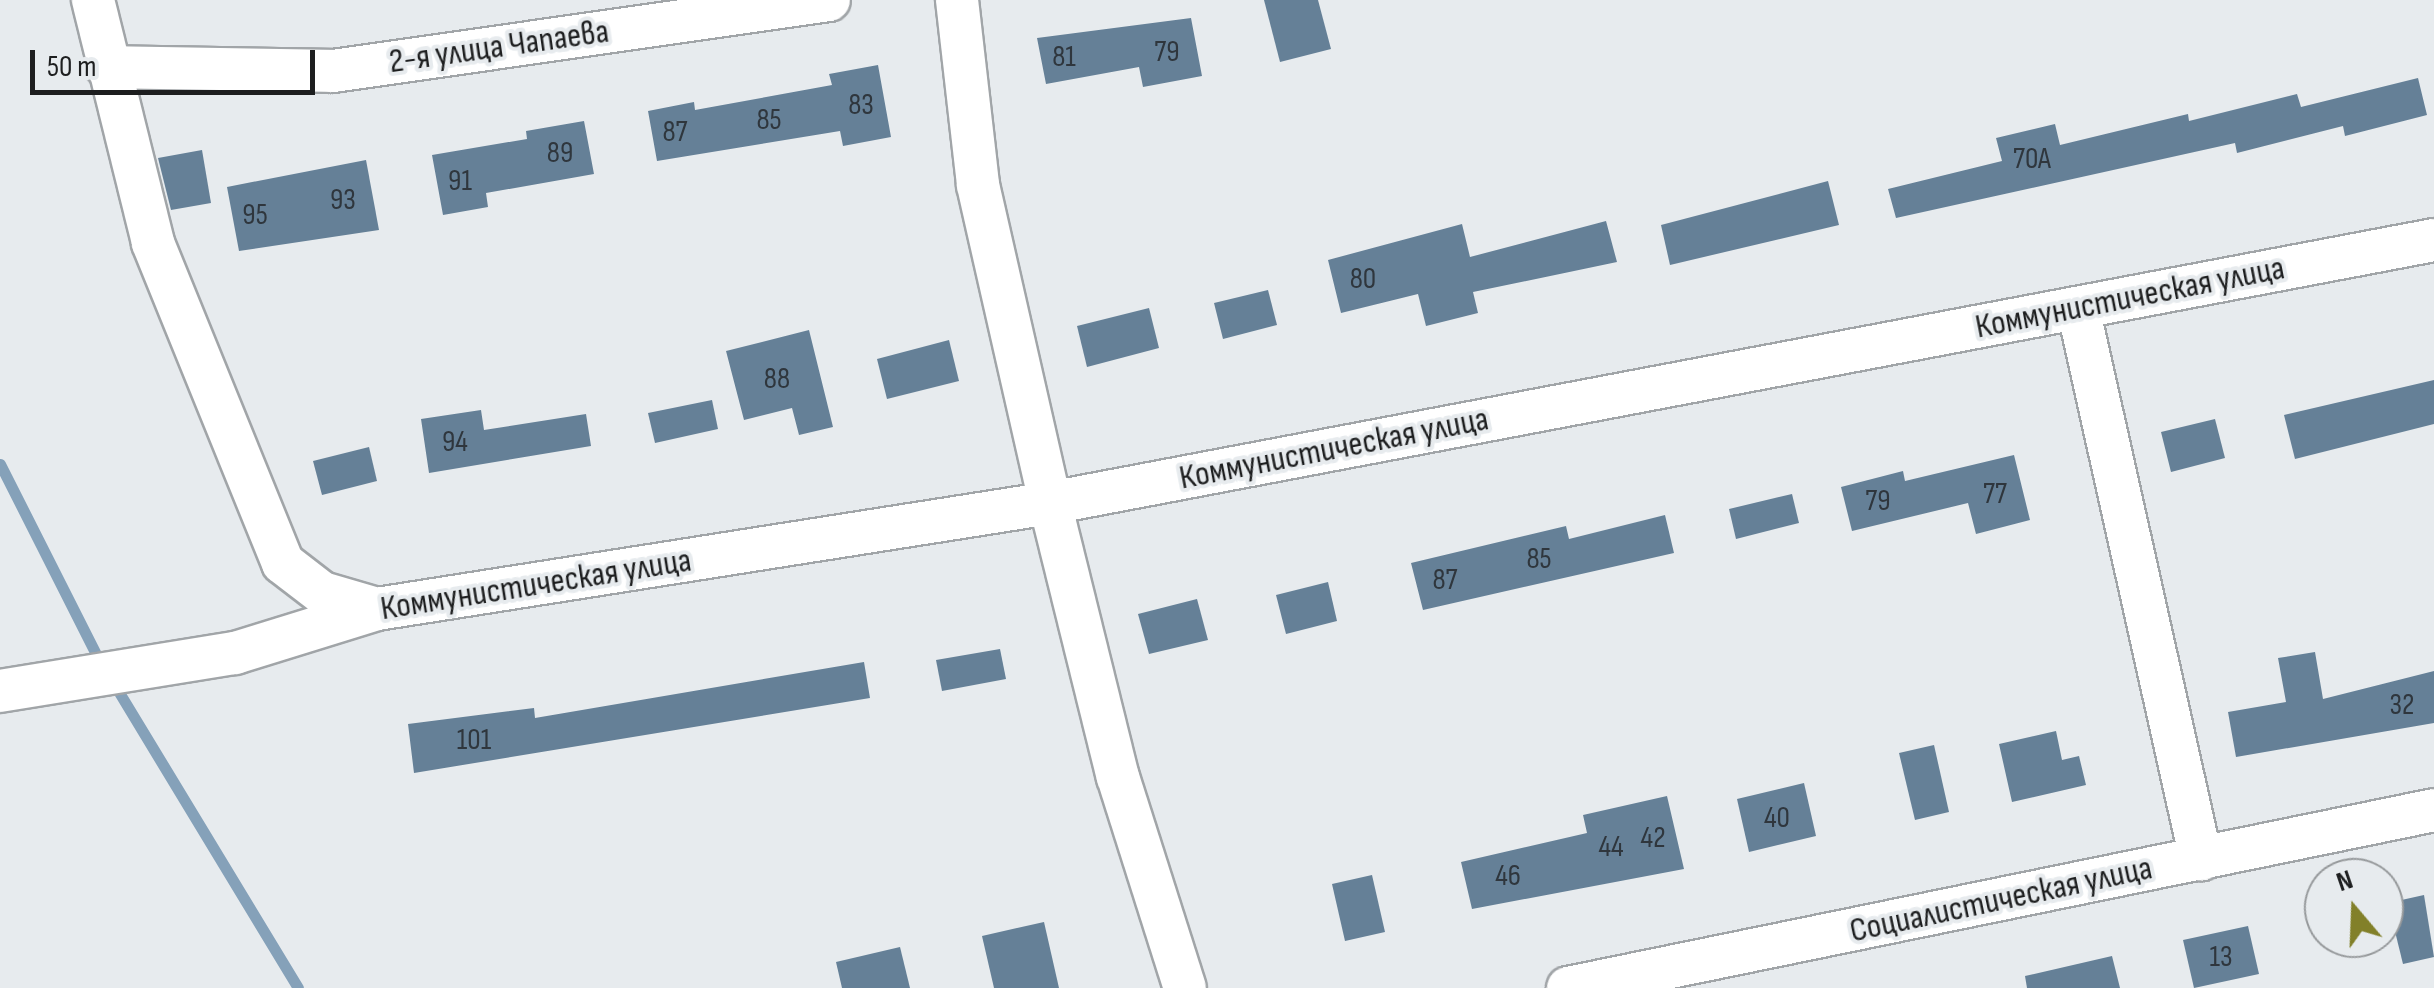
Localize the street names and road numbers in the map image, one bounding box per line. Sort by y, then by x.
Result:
street label: 2-я улица Чапаева [386,11,612,83]
street label: Коммунистическая улица [1972,247,2288,349]
street label: Коммунистическая улица [1176,398,1492,500]
street label: Коммунистическая улица [378,540,694,630]
street label: Социалистическая улица [1846,847,2156,953]

